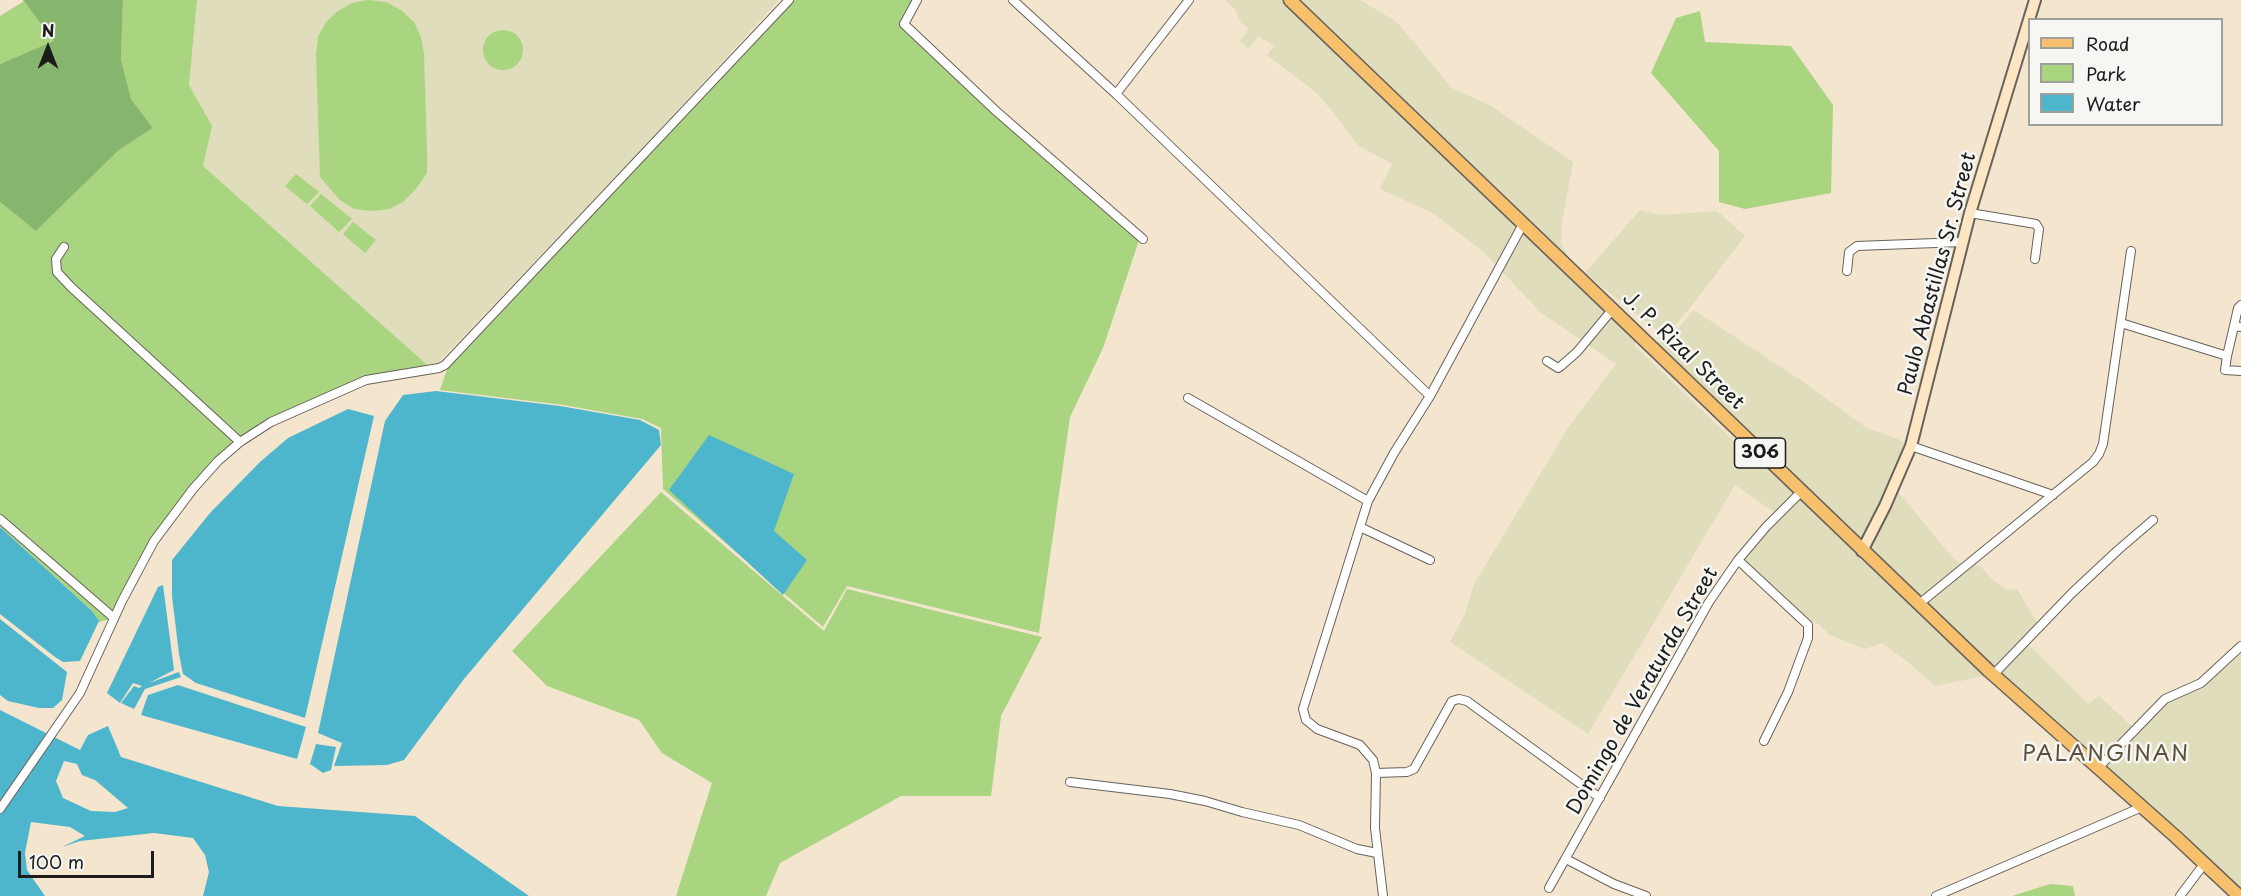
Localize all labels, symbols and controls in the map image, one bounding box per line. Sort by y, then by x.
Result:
north arrow [18,18,78,78]
text: N [42,18,54,42]
legend [2028,18,2223,126]
text: Road [2086,30,2130,57]
text: Park [2086,60,2126,87]
text: Water [2086,90,2140,117]
street label: Paulo Abastillas Sr. Street [1894,150,1982,398]
street label: J. P. Rizal Street [1617,287,1749,415]
road number: 306 [1734,438,1786,468]
street label: Domingo de Veraturda Street [1562,563,1724,819]
district label: PALANGINAN [2021,742,2191,768]
scale bar [21,839,158,877]
text: 100 m [29,848,84,875]

